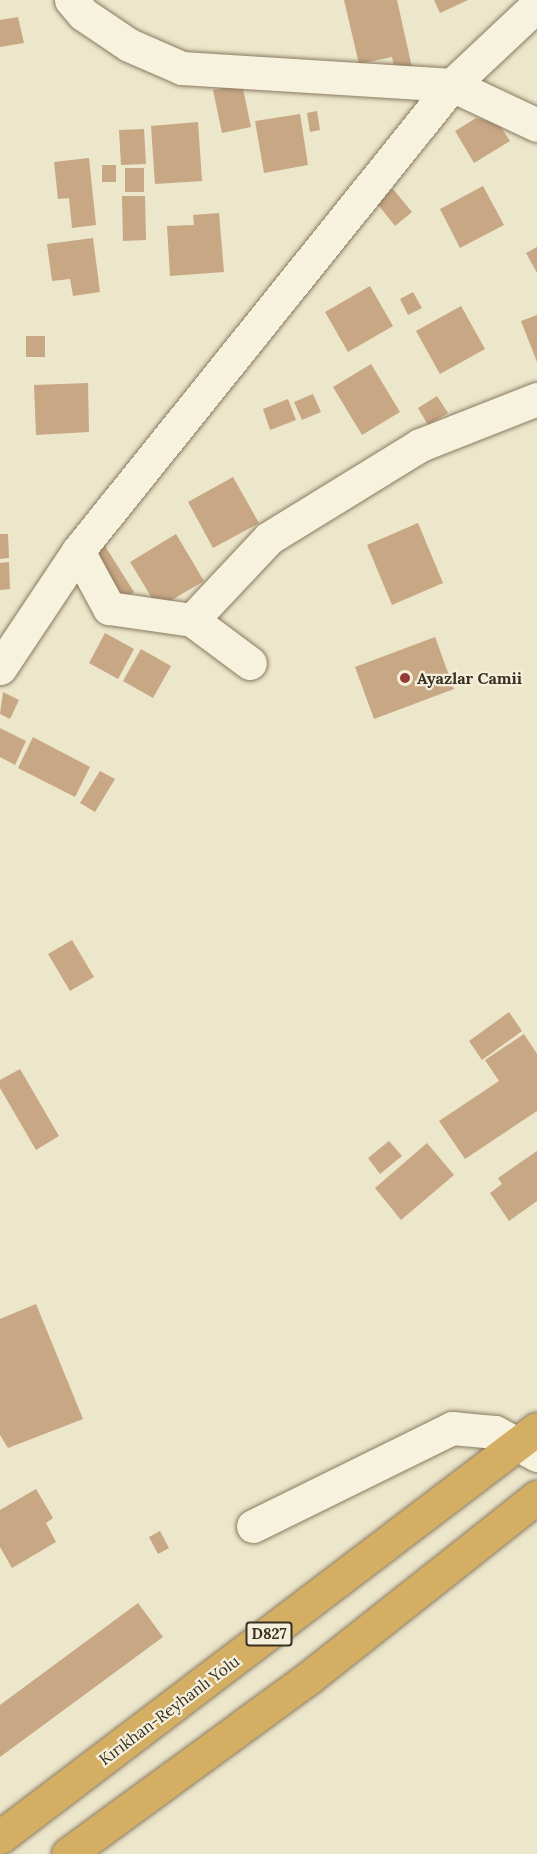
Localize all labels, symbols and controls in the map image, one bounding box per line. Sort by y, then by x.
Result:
place label: Ayazlar Camii [417,668,522,688]
marker: Ayazlar Camii [398,671,412,685]
road number: D827 [245,1622,293,1646]
street label: Kırıkhan-Reyhanlı Yolu [95,1651,243,1769]

